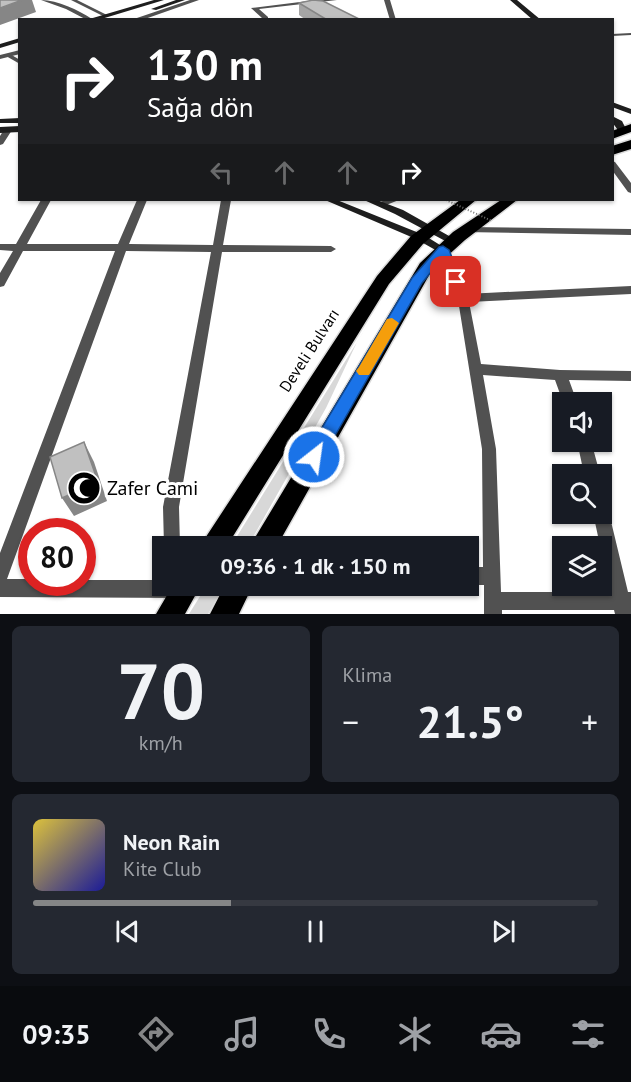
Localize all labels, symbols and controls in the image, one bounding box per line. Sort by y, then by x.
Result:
text: 130 m [147,37,263,92]
icon: right [48,42,126,120]
text: Sağa dön [147,90,254,124]
icon: left [205,156,238,189]
icon: ahead [268,156,301,189]
icon: ahead [331,156,364,189]
icon: right [394,156,427,189]
pin [430,256,481,307]
icon: arrive [439,265,472,298]
street label: Develi Bulvarı [275,305,343,395]
map controls [552,392,612,596]
button: sound [552,392,612,452]
position arrow [282,425,346,489]
button: search [552,464,612,524]
mosque icon: Zafer Cami [66,470,102,506]
place label: Zafer Cami [107,475,198,501]
speed limit sign: 80 [18,518,96,596]
button: layers [552,536,612,596]
text: 09:36 · 1 dk · 150 m [221,552,410,580]
text: 70 [117,640,205,741]
text: Klima [343,662,392,688]
text: 21.5° [417,692,524,750]
text: − [343,700,359,743]
text: + [581,700,598,743]
text: km/h [139,730,183,756]
text: Neon Rain [123,828,220,856]
text: Kite Club [123,856,201,882]
icon: previous [111,915,144,948]
icon: pause [299,915,332,948]
icon: next [487,915,520,948]
icon: directions [135,1013,177,1055]
icon: music [221,1013,263,1055]
icon: phone [308,1013,350,1055]
icon: climate [394,1013,436,1055]
icon: car [480,1013,522,1055]
icon: filters [567,1013,609,1055]
text: 09:35 [22,1017,91,1051]

